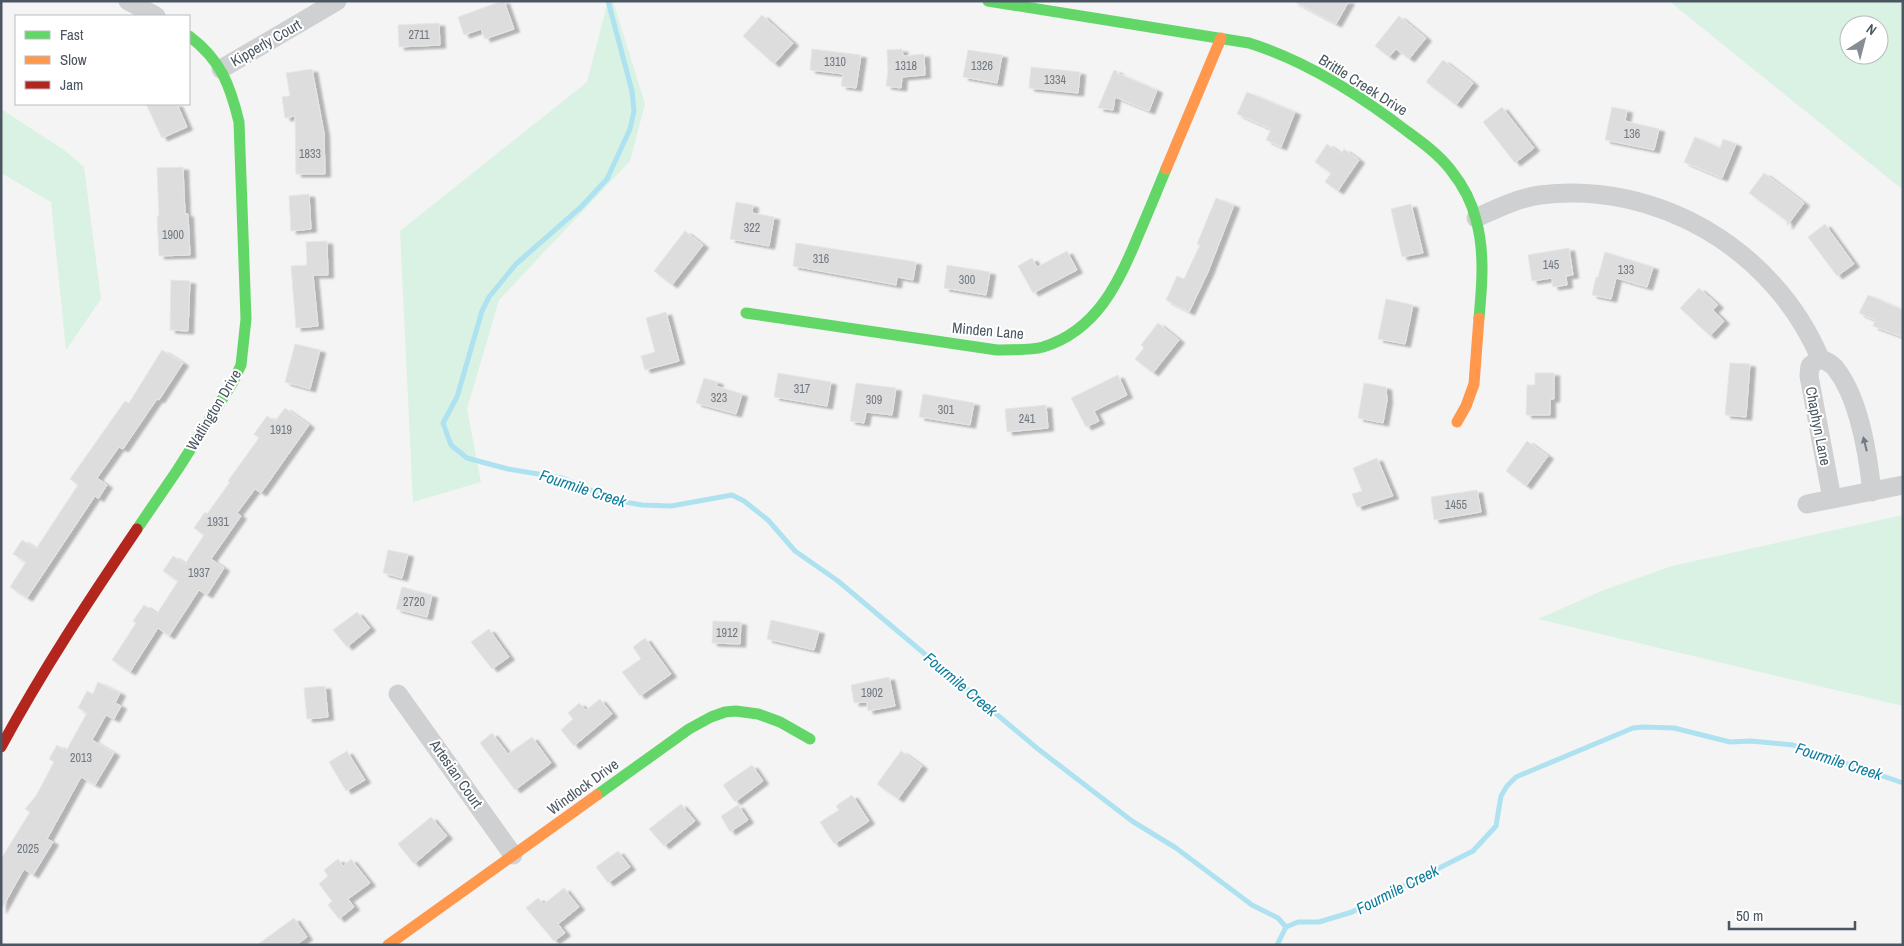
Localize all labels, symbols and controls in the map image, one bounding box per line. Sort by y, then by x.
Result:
street label: Kipperly Court [226,14,306,71]
legend [15,15,190,105]
north arrow [1839,15,1889,65]
text: N [1863,20,1880,39]
text: Fast [60,24,84,45]
house number: 2711 [408,27,430,43]
text: Slow [60,49,87,70]
street label: Brittle Creek Drive [1315,49,1412,120]
house number: 1310 [824,54,846,70]
house number: 1318 [895,58,917,74]
house number: 1326 [971,58,993,74]
house number: 1334 [1044,72,1066,88]
text: Jam [60,74,83,95]
house number: 136 [1624,126,1640,142]
house number: 1833 [299,146,321,162]
house number: 322 [744,220,760,236]
house number: 1900 [162,227,184,243]
house number: 316 [813,251,829,267]
house number: 145 [1543,257,1560,273]
house number: 133 [1618,262,1634,278]
house number: 300 [959,272,975,288]
street label: Minden Lane [951,317,1025,344]
street label: Watlington Drive [181,365,246,454]
house number: 317 [794,381,811,397]
street label: Chaphyn Lane [1801,385,1836,467]
house number: 323 [711,390,727,406]
house number: 309 [866,392,882,408]
house number: 301 [938,402,955,418]
house number: 241 [1019,411,1036,427]
house number: 1919 [270,422,292,438]
one-way arrow [1861,437,1869,452]
water label: Fourmile Creek [537,464,630,512]
house number: 1455 [1445,497,1467,513]
house number: 1931 [207,514,229,530]
house number: 1937 [188,565,210,581]
house number: 2720 [403,594,425,610]
house number: 1912 [716,625,738,641]
water label: Fourmile Creek [919,647,1003,722]
house number: 1902 [861,685,883,701]
street label: Artesian Court [424,734,488,813]
water label: Fourmile Creek [1793,737,1886,785]
house number: 2013 [70,750,92,766]
street label: Windlock Drive [543,754,623,820]
house number: 2025 [17,841,39,857]
water label: Fourmile Creek [1352,859,1442,919]
scale bar [1729,898,1855,930]
text: 50 m [1736,905,1763,926]

